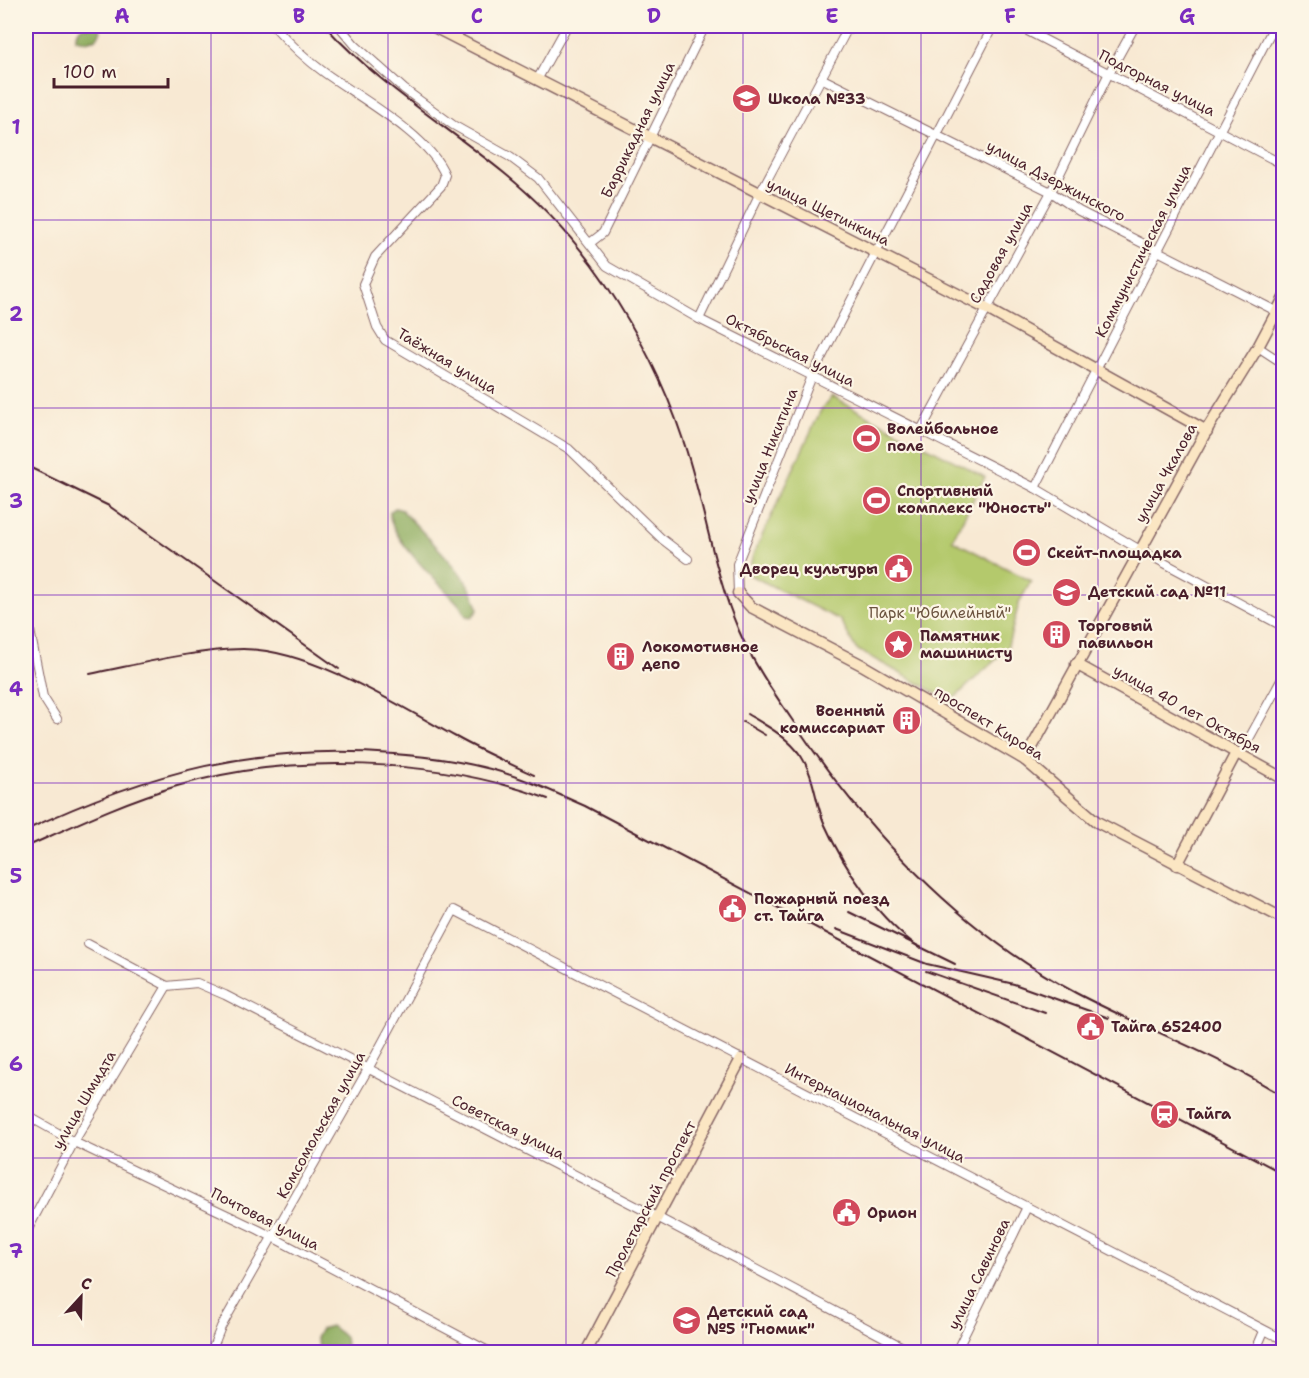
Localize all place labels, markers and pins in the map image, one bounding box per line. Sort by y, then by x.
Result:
school or university icon: Школа №33 [731,83,763,115]
place label: Школа №33 [768,89,865,109]
place label: Волейбольное поле [887,419,999,456]
sports icon: Волейбольное поле [850,422,882,454]
place label: Спортивный комплекс "Юность" [897,481,1051,518]
sports icon: Спортивный комплекс "Юность" [860,484,892,516]
sports icon: Скейт-площадка [1010,537,1042,569]
place label: Скейт-площадка [1047,543,1183,563]
public building icon: Дворец культуры [883,553,915,585]
place label: Дворец культуры [740,559,878,579]
school or university icon: Детский сад №11 [1051,576,1083,608]
place label: Детский сад №11 [1088,582,1226,602]
place label: Торговый павильон [1078,616,1153,653]
building icon: Торговый павильон [1041,619,1073,651]
place label: Памятник машинисту [920,626,1013,663]
place icon: Памятник машинисту [883,629,915,661]
place label: Локомотивное депо [642,637,759,674]
building icon: Локомотивное депо [605,640,637,672]
place label: Военный комиссариат [780,701,886,738]
building icon: Военный комиссариат [890,704,922,736]
place label: Пожарный поезд ст. Тайга [754,889,890,926]
public building icon: Пожарный поезд ст. Тайга [717,892,749,924]
public building icon: Тайга 652400 [1074,1011,1106,1043]
place label: Тайга 652400 [1111,1017,1222,1037]
station icon: Тайга [1149,1098,1181,1130]
place label: Тайга [1186,1104,1232,1124]
public building icon: Орион [830,1197,862,1229]
place label: Орион [867,1203,917,1223]
place label: Детский сад №5 "Гномик" [707,1302,815,1339]
school or university icon: Детский сад №5 "Гномик" [670,1305,702,1337]

